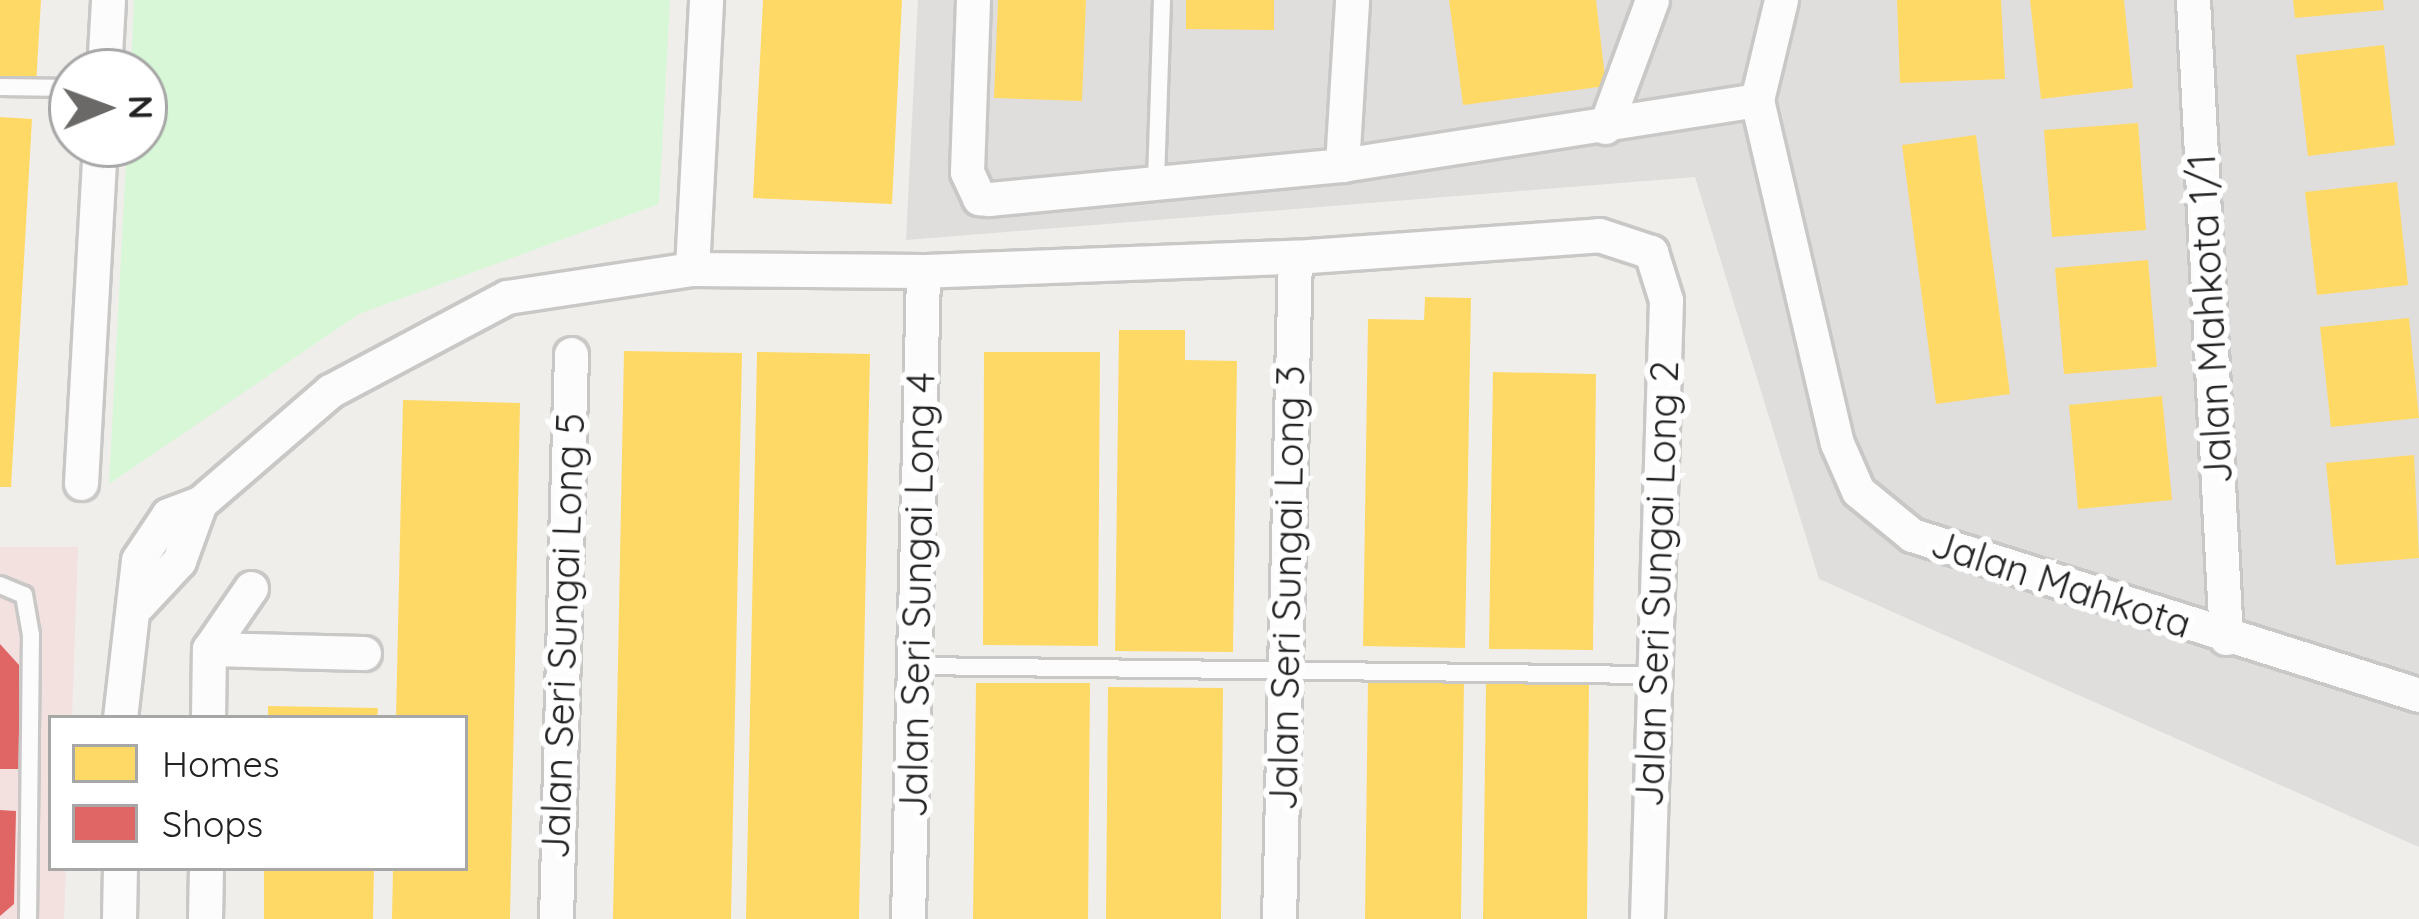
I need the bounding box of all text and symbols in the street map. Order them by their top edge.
north arrow [48,48,168,168]
text: N [121,95,162,120]
street label: Jalan Mahkota 1/1 [2178,153,2242,485]
street label: Jalan Seri Sungai Long 2 [1626,360,1688,808]
street label: Jalan Seri Sungai Long 3 [1260,365,1314,811]
street label: Jalan Seri Sungai Long 4 [890,372,944,818]
street label: Jalan Seri Sungai Long 5 [532,412,594,860]
street label: Jalan Mahkota [1925,520,2197,648]
legend [48,715,468,871]
text: Homes [162,741,280,786]
text: Shops [162,801,263,846]

